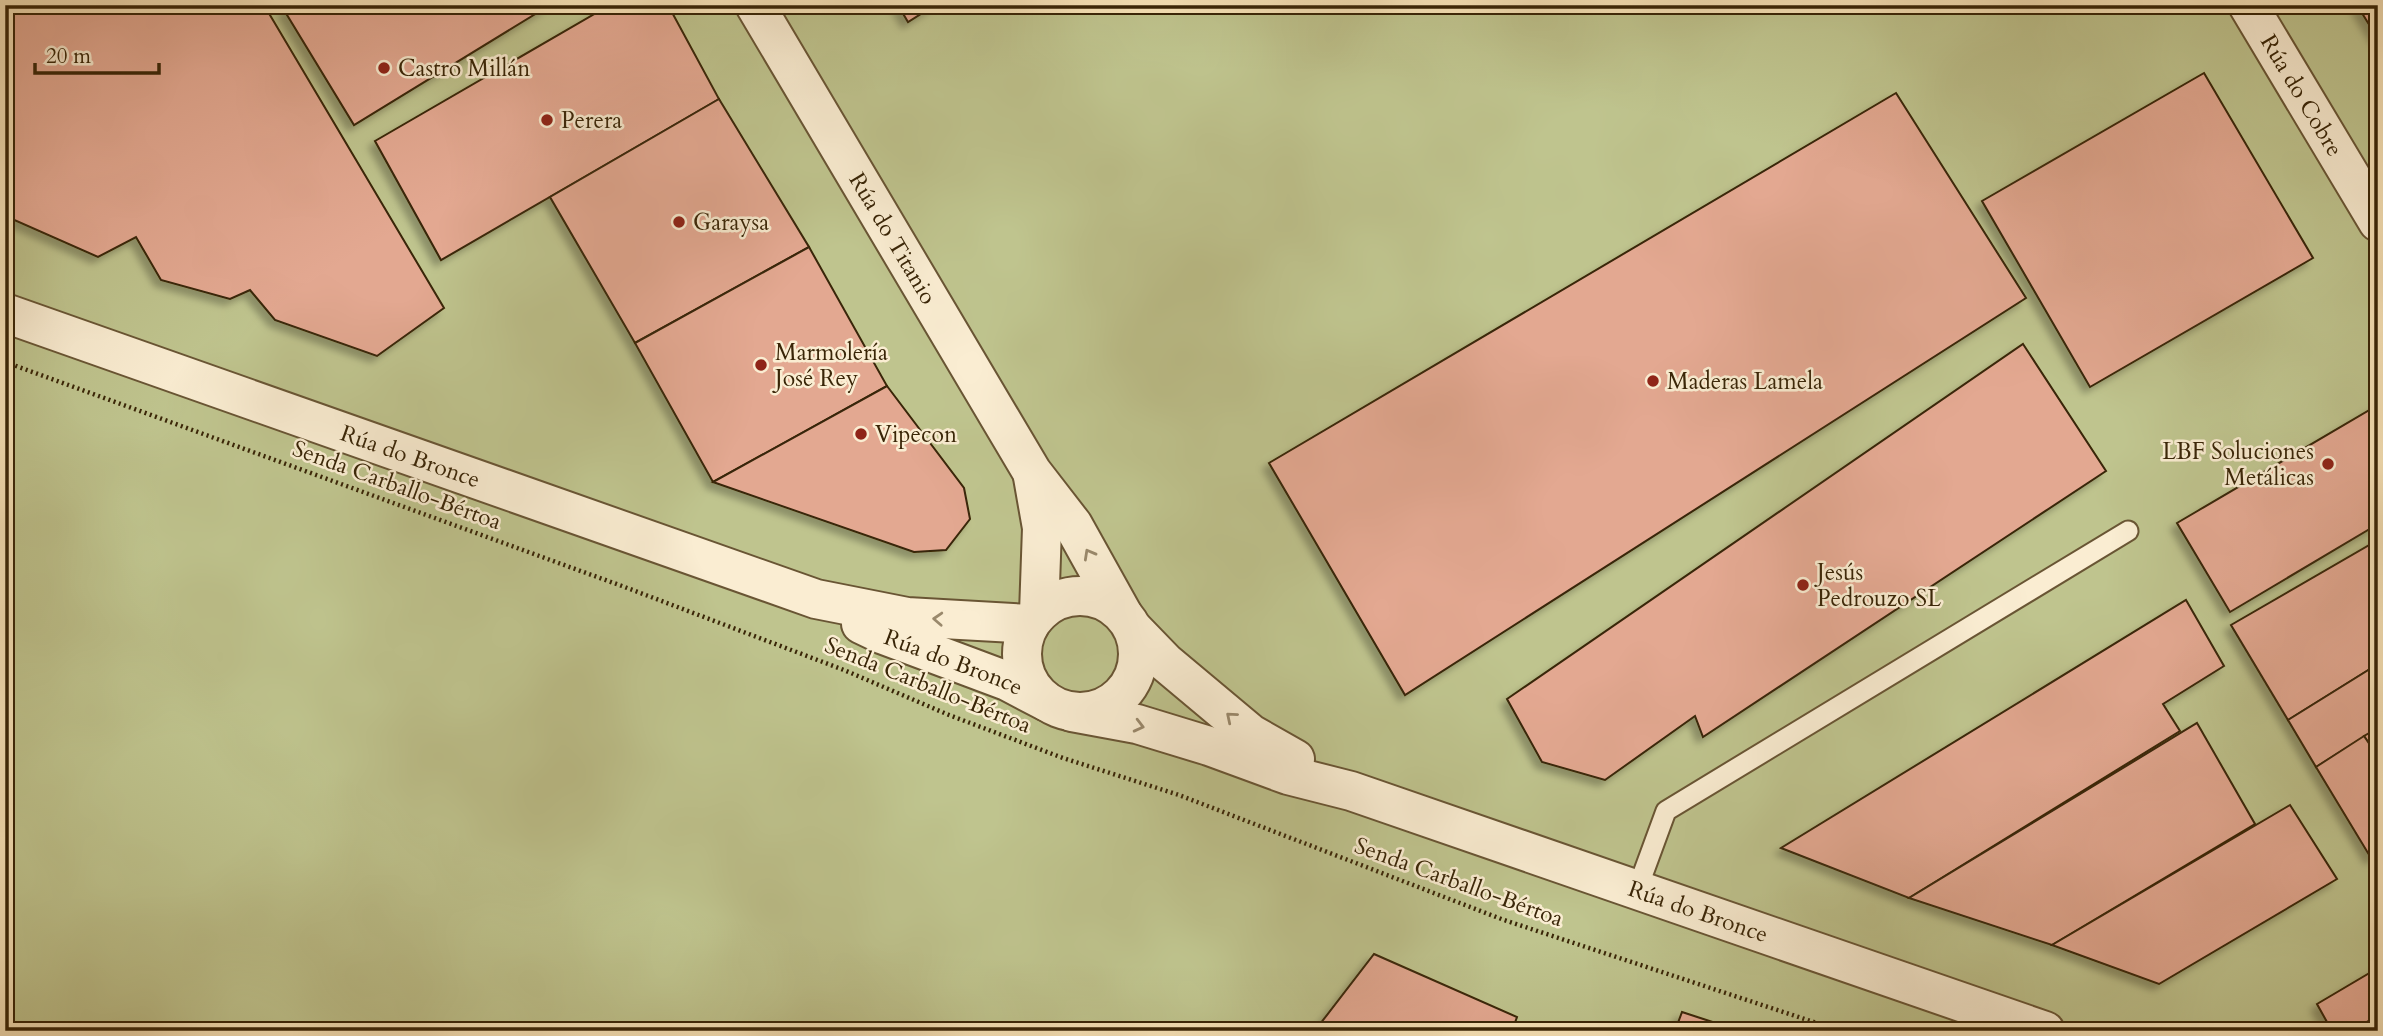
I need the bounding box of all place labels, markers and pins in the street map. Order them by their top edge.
place label: Castro Millán [398,53,530,84]
marker: Castro Millán [376,60,392,76]
place label: Perera [561,105,622,136]
marker: Perera [539,112,555,128]
place label: Garaysa [693,207,769,238]
marker: Garaysa [671,214,687,230]
place label: Marmolería José Rey [772,337,888,394]
marker: Marmolería José Rey [753,357,769,373]
place label: Maderas Lamela [1667,366,1823,397]
marker: Maderas Lamela [1645,373,1661,389]
place label: Vipecon [875,419,957,450]
marker: Vipecon [853,426,869,442]
place label: LBF Soluciones Metálicas [2162,436,2314,493]
marker: LBF Soluciones Metálicas [2320,456,2336,472]
place label: Jesús Pedrouzo SL [1814,557,1941,614]
marker: Jesús Pedrouzo SL [1795,577,1811,593]

